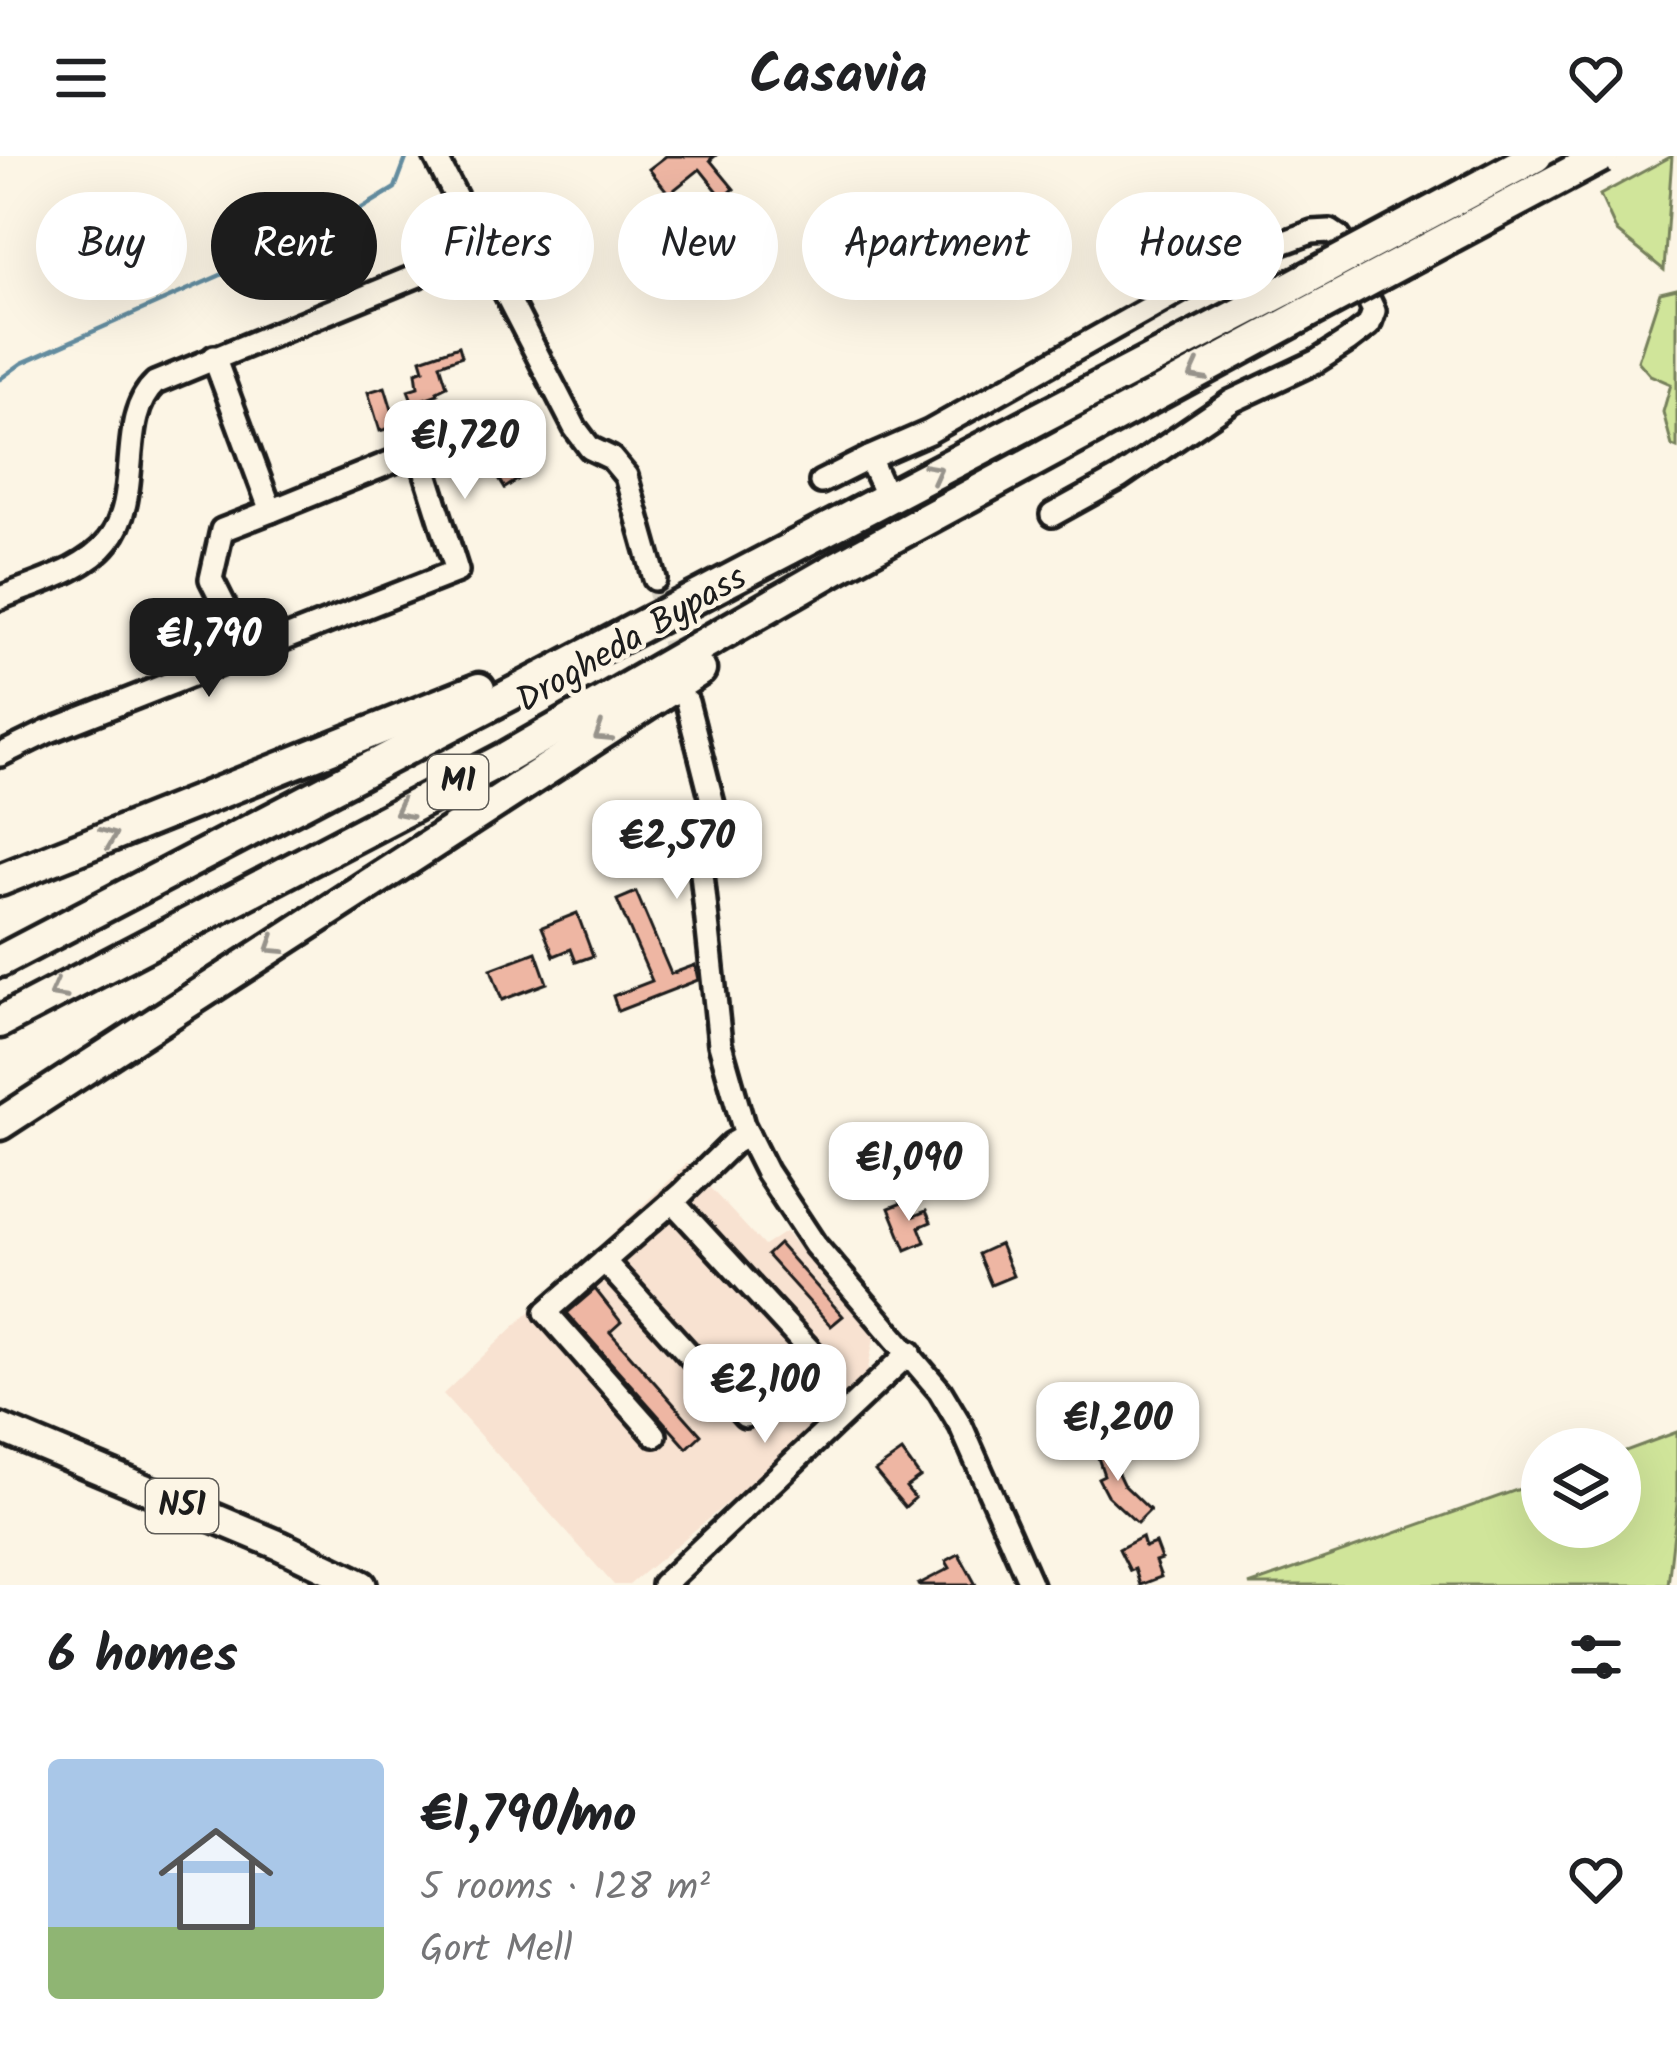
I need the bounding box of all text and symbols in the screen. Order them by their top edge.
text: Casavia [750,35,927,121]
icon: menu [48,45,114,111]
icon: heart [1563,45,1629,111]
chip: Buy [36,192,187,300]
chip: Rent [211,192,377,300]
chip: Filters [401,192,594,300]
chip: New [618,192,778,300]
chip: Apartment [802,192,1072,300]
chip: House [1096,192,1284,300]
one-way arrow [1188,359,1209,382]
pin: €1,720 [367,400,563,502]
text: €1,720 [411,408,519,470]
one-way arrow [922,464,944,487]
street label: Drogheda Bypass [506,551,758,729]
pin: €1,790 [111,598,307,700]
text: €1,790 [157,606,261,668]
one-way arrow [593,720,615,742]
road number: M1 [428,755,488,809]
one-way arrow [393,796,415,819]
pin: €2,570 [579,800,775,902]
text: €2,570 [619,808,735,870]
one-way arrow [97,827,118,851]
one-way arrow [266,932,288,954]
one-way arrow [48,977,70,1000]
pin: €1,090 [811,1122,1007,1224]
text: €1,090 [856,1130,962,1192]
pin: €2,100 [667,1344,863,1446]
text: €2,100 [710,1352,820,1414]
pin: €1,200 [1020,1382,1216,1484]
text: €1,200 [1063,1390,1173,1452]
map controls [1521,1428,1641,1548]
button: layers [1521,1428,1641,1548]
road number: N51 [146,1479,218,1533]
text: 6 homes [48,1617,238,1698]
icon: filters [1563,1624,1629,1690]
text: €1,790/mo [420,1777,637,1858]
icon: home [144,1807,288,1951]
icon: heart [1563,1846,1629,1912]
text: 5 rooms · 128 m² [420,1858,710,1920]
text: Gort Mell [420,1920,573,1982]

